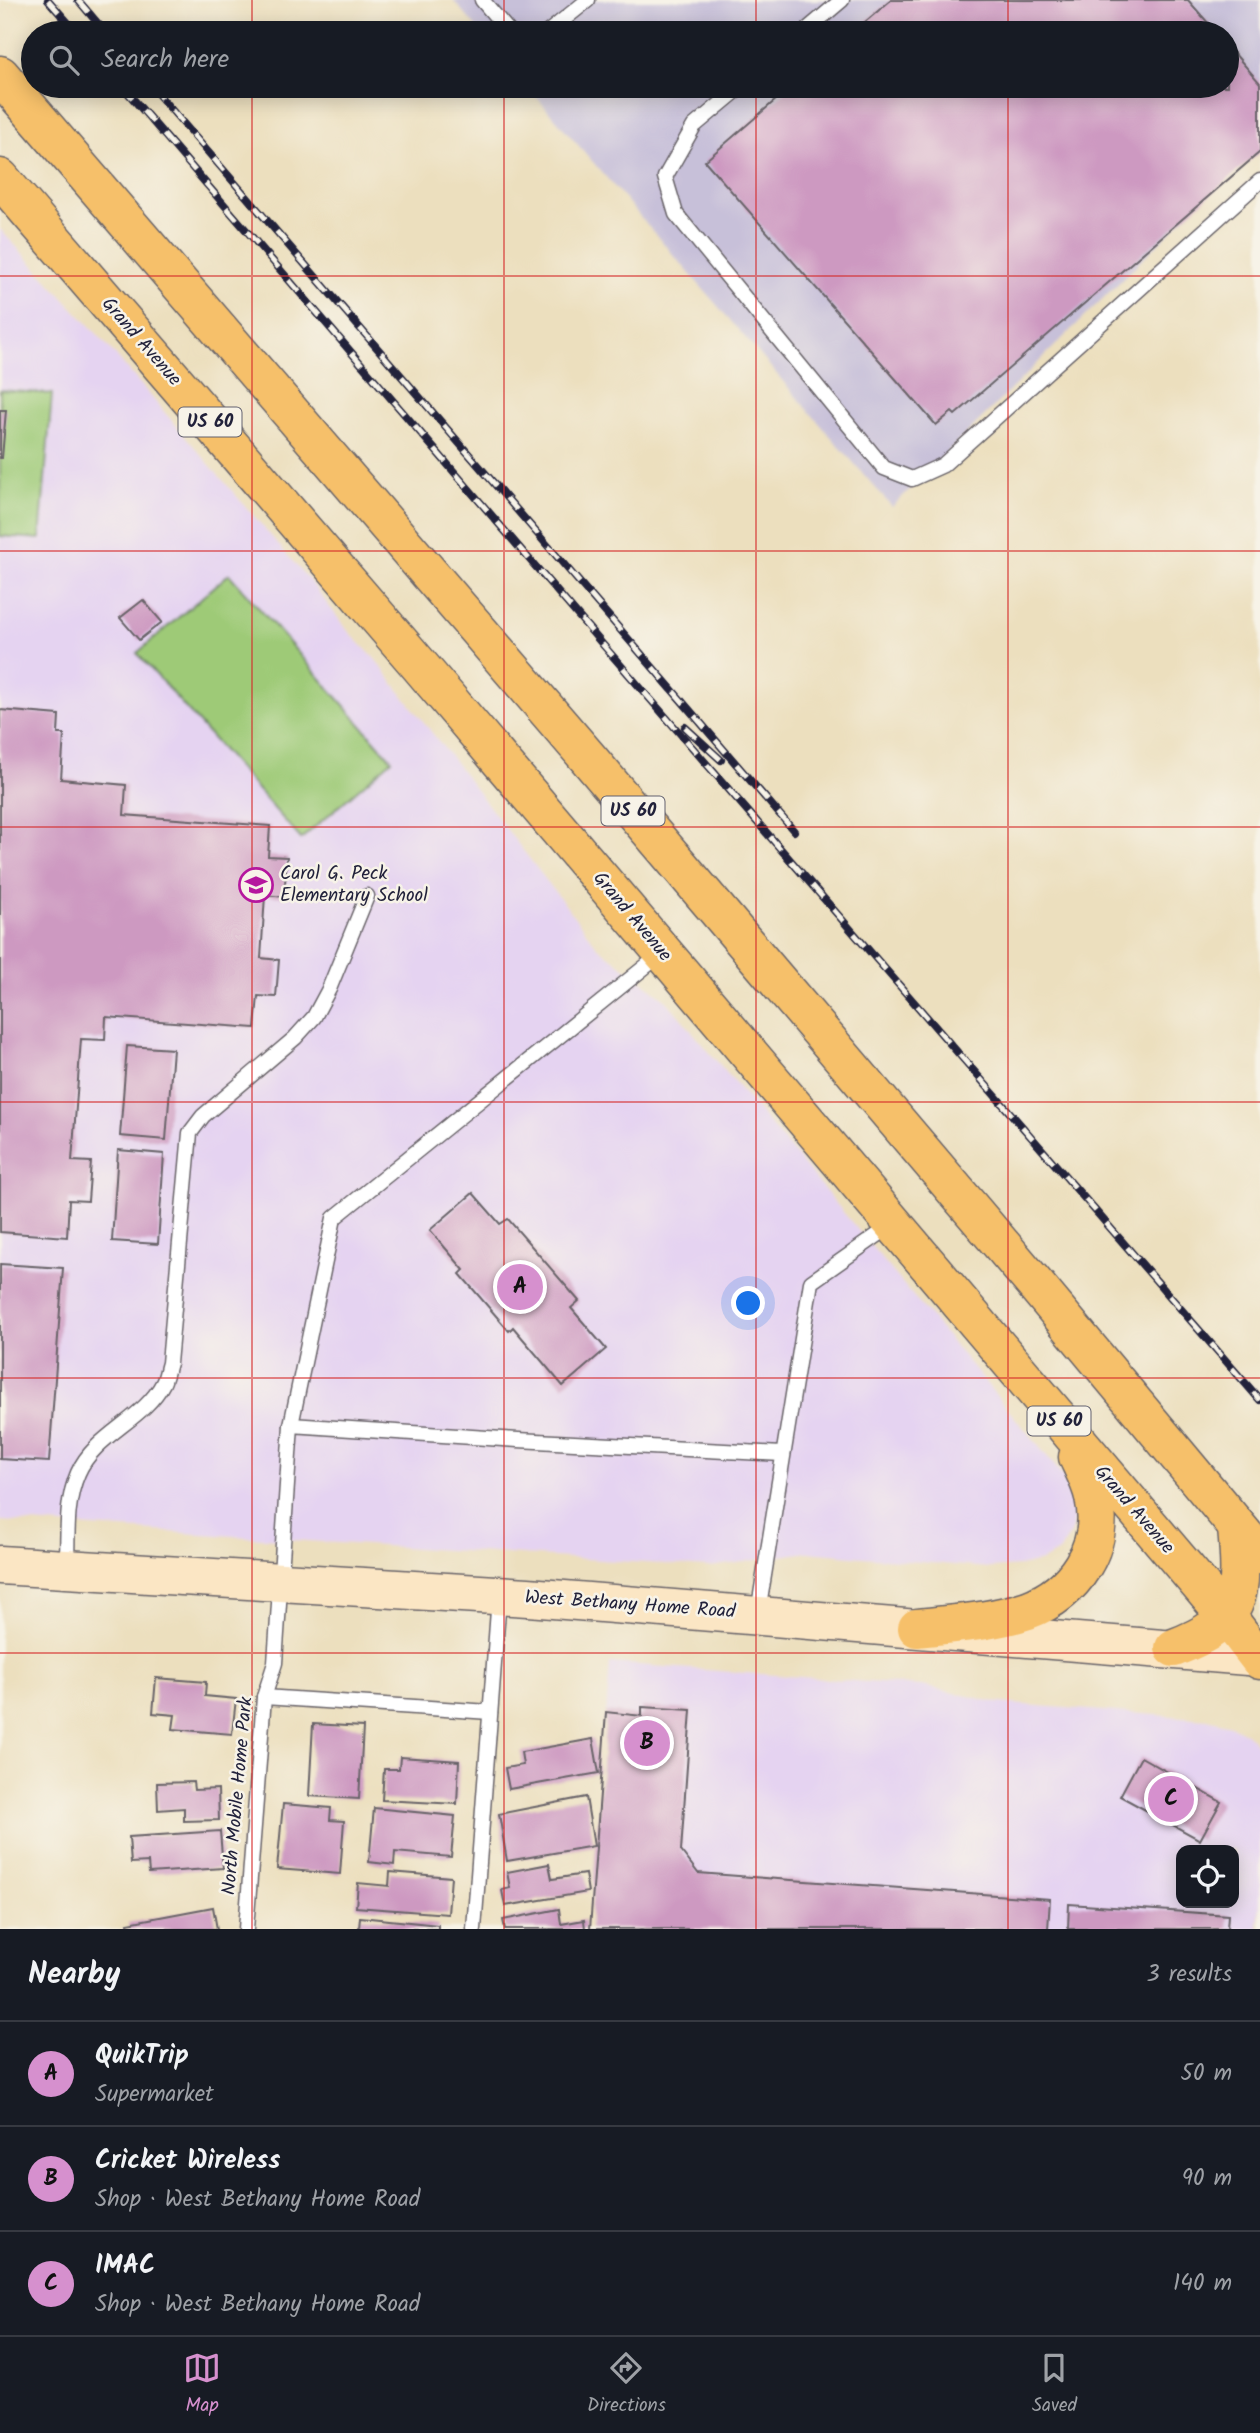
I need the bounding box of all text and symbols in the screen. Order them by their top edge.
search box [21,21,1239,98]
text: Search here [101,39,229,81]
icon: search [45,41,83,79]
street label: Grand Avenue [94,291,189,394]
road number: US 60 [178,408,242,436]
road number: US 60 [602,796,664,826]
place label: Carol G. Peck Elementary School [280,859,428,911]
street label: Grand Avenue [585,865,679,969]
school or university icon: Carol G. Peck Elementary School [237,866,275,904]
pin: A [497,1261,543,1313]
your location [731,1286,765,1320]
road number: US 60 [1028,1406,1090,1436]
street label: Grand Avenue [1087,1459,1182,1562]
street label: West Bethany Home Road [524,1583,737,1627]
street label: North Mobile Home Park [214,1696,262,1896]
pin: B [624,1717,670,1769]
pin: C [1148,1773,1194,1825]
map controls [1176,1845,1239,1908]
button: locate [1176,1845,1239,1908]
text: Nearby [28,1951,120,1999]
text: 3 results [1146,1957,1232,1993]
text: QuikTrip [95,2035,189,2077]
text: A [44,2056,58,2092]
text: 50 m [1181,2056,1232,2092]
text: Supermarket [95,2077,214,2113]
text: Cricket Wireless [95,2140,280,2182]
text: B [44,2161,58,2197]
text: 90 m [1182,2161,1232,2197]
text: Shop · West Bethany Home Road [95,2182,420,2218]
text: IMAC [95,2245,155,2287]
text: C [44,2266,58,2302]
text: 140 m [1173,2266,1232,2302]
text: Shop · West Bethany Home Road [95,2287,420,2323]
tab: Map [183,2349,221,2421]
tab: Directions [587,2349,666,2421]
tab: Saved [1032,2349,1077,2421]

